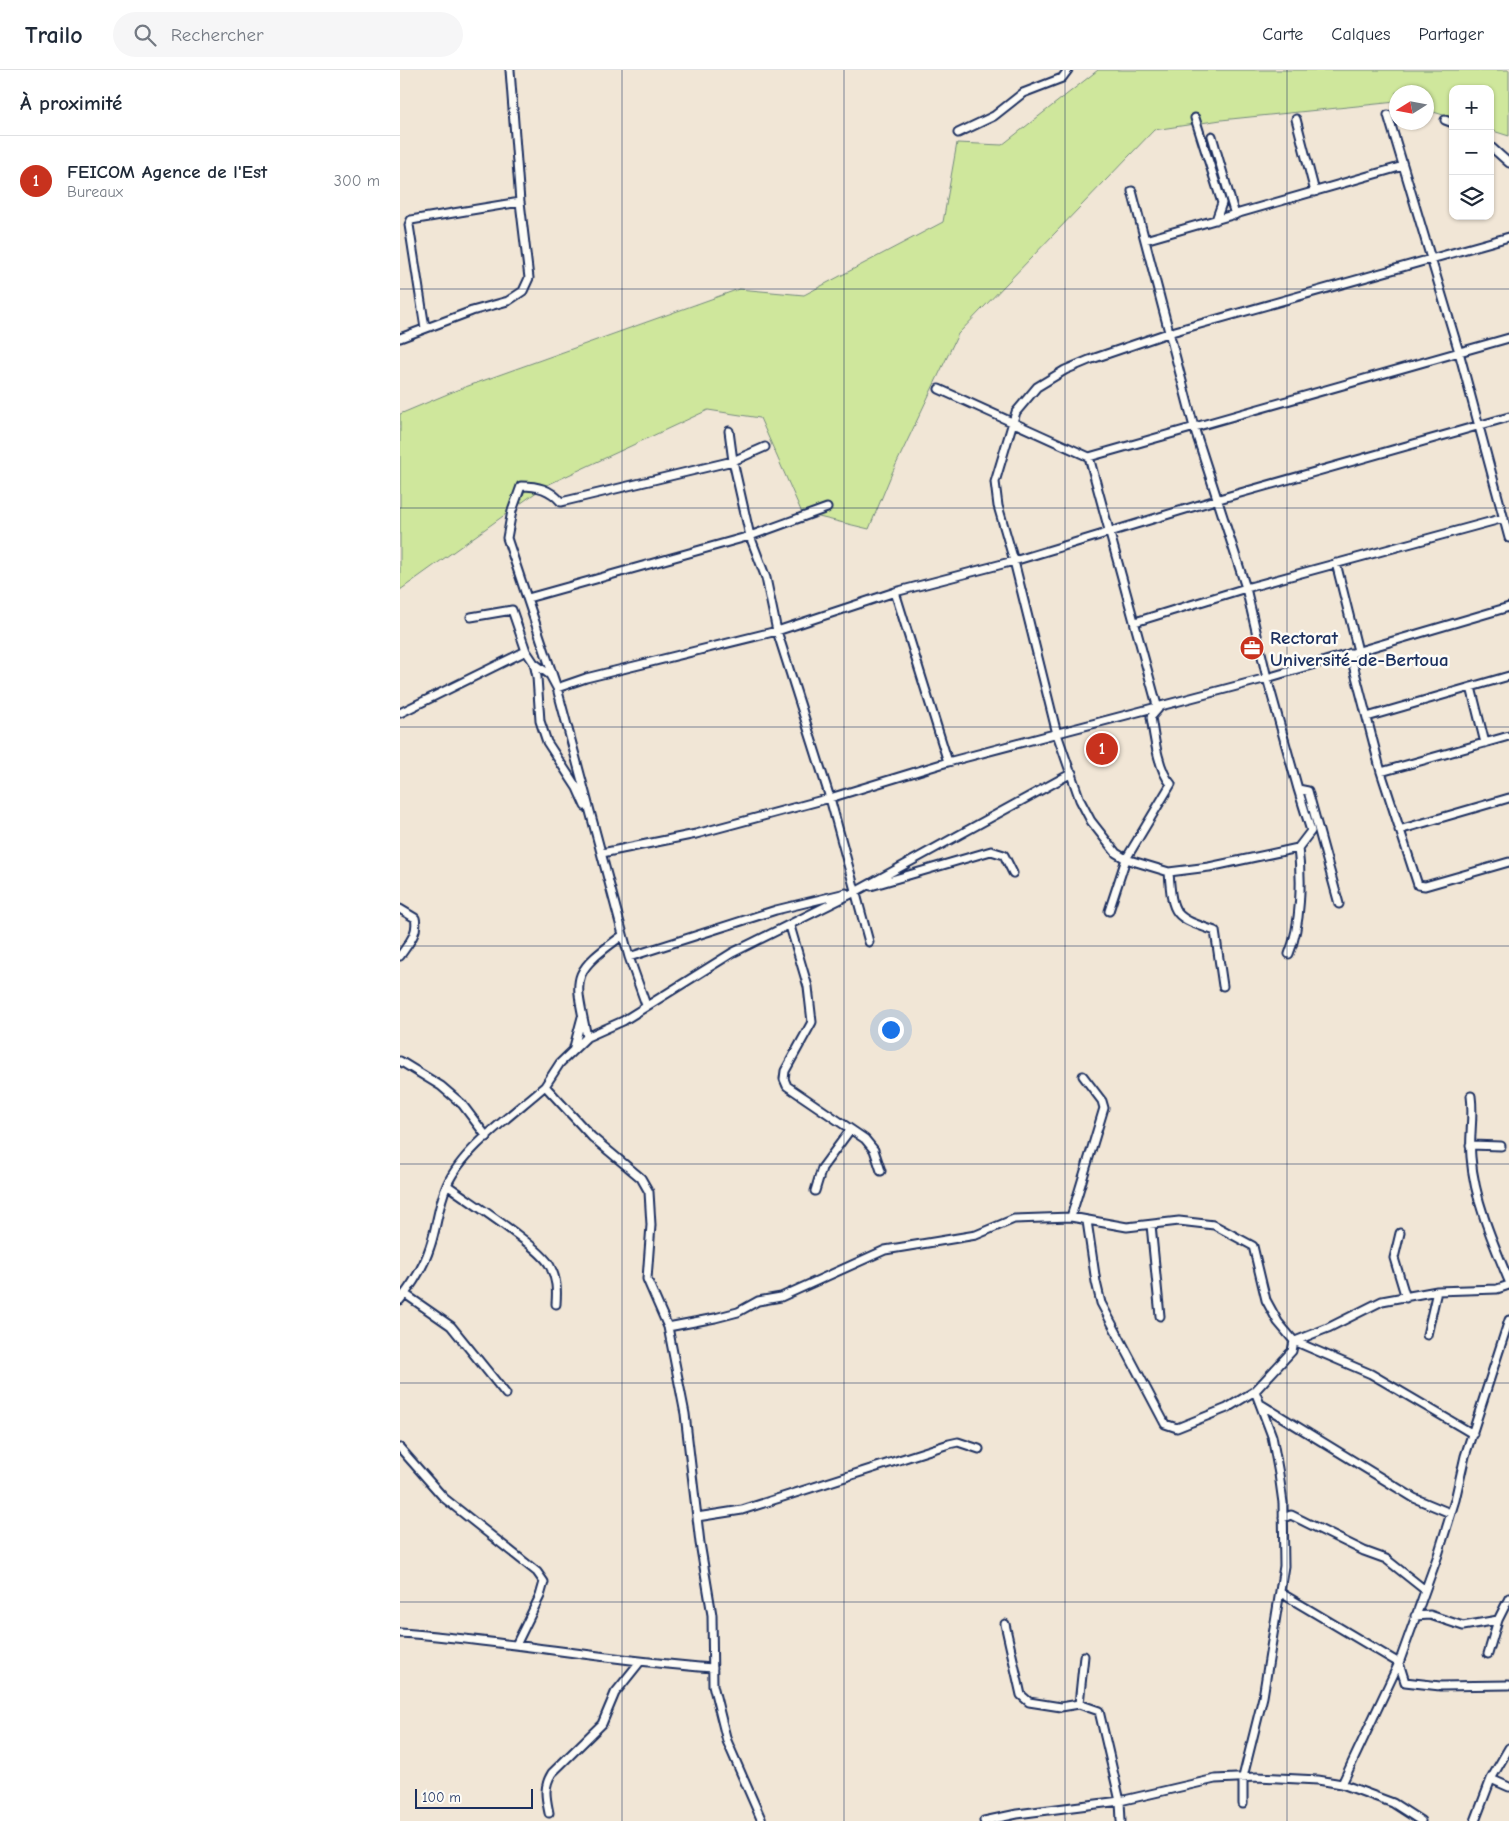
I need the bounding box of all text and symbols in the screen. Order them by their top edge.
search box [113,12,463,57]
text: Trailo [25,21,83,49]
icon: search [131,21,159,49]
text: Rechercher [171,24,263,46]
text: Carte [1262,24,1303,45]
text: Calques [1331,24,1391,45]
text: Partager [1419,24,1484,45]
north arrow [1389,85,1434,130]
map controls [1449,85,1494,220]
button: + [1449,85,1494,130]
text: À proximité [20,91,122,115]
button: − [1449,130,1494,175]
text: FEICOM Agence de l'Est [67,161,267,183]
text: 1 [33,172,39,190]
text: 300 m [334,172,380,190]
button: layers [1449,175,1494,220]
text: Bureaux [67,183,123,201]
place label: Rectorat Université-de-Bertoua [1270,627,1449,671]
office icon: Rectorat Université-de-Bertoua [1239,635,1265,661]
pin: 1 [1086,730,1118,768]
your location [878,1017,904,1043]
scale bar [415,1786,532,1809]
text: 100 m [422,1789,461,1806]

